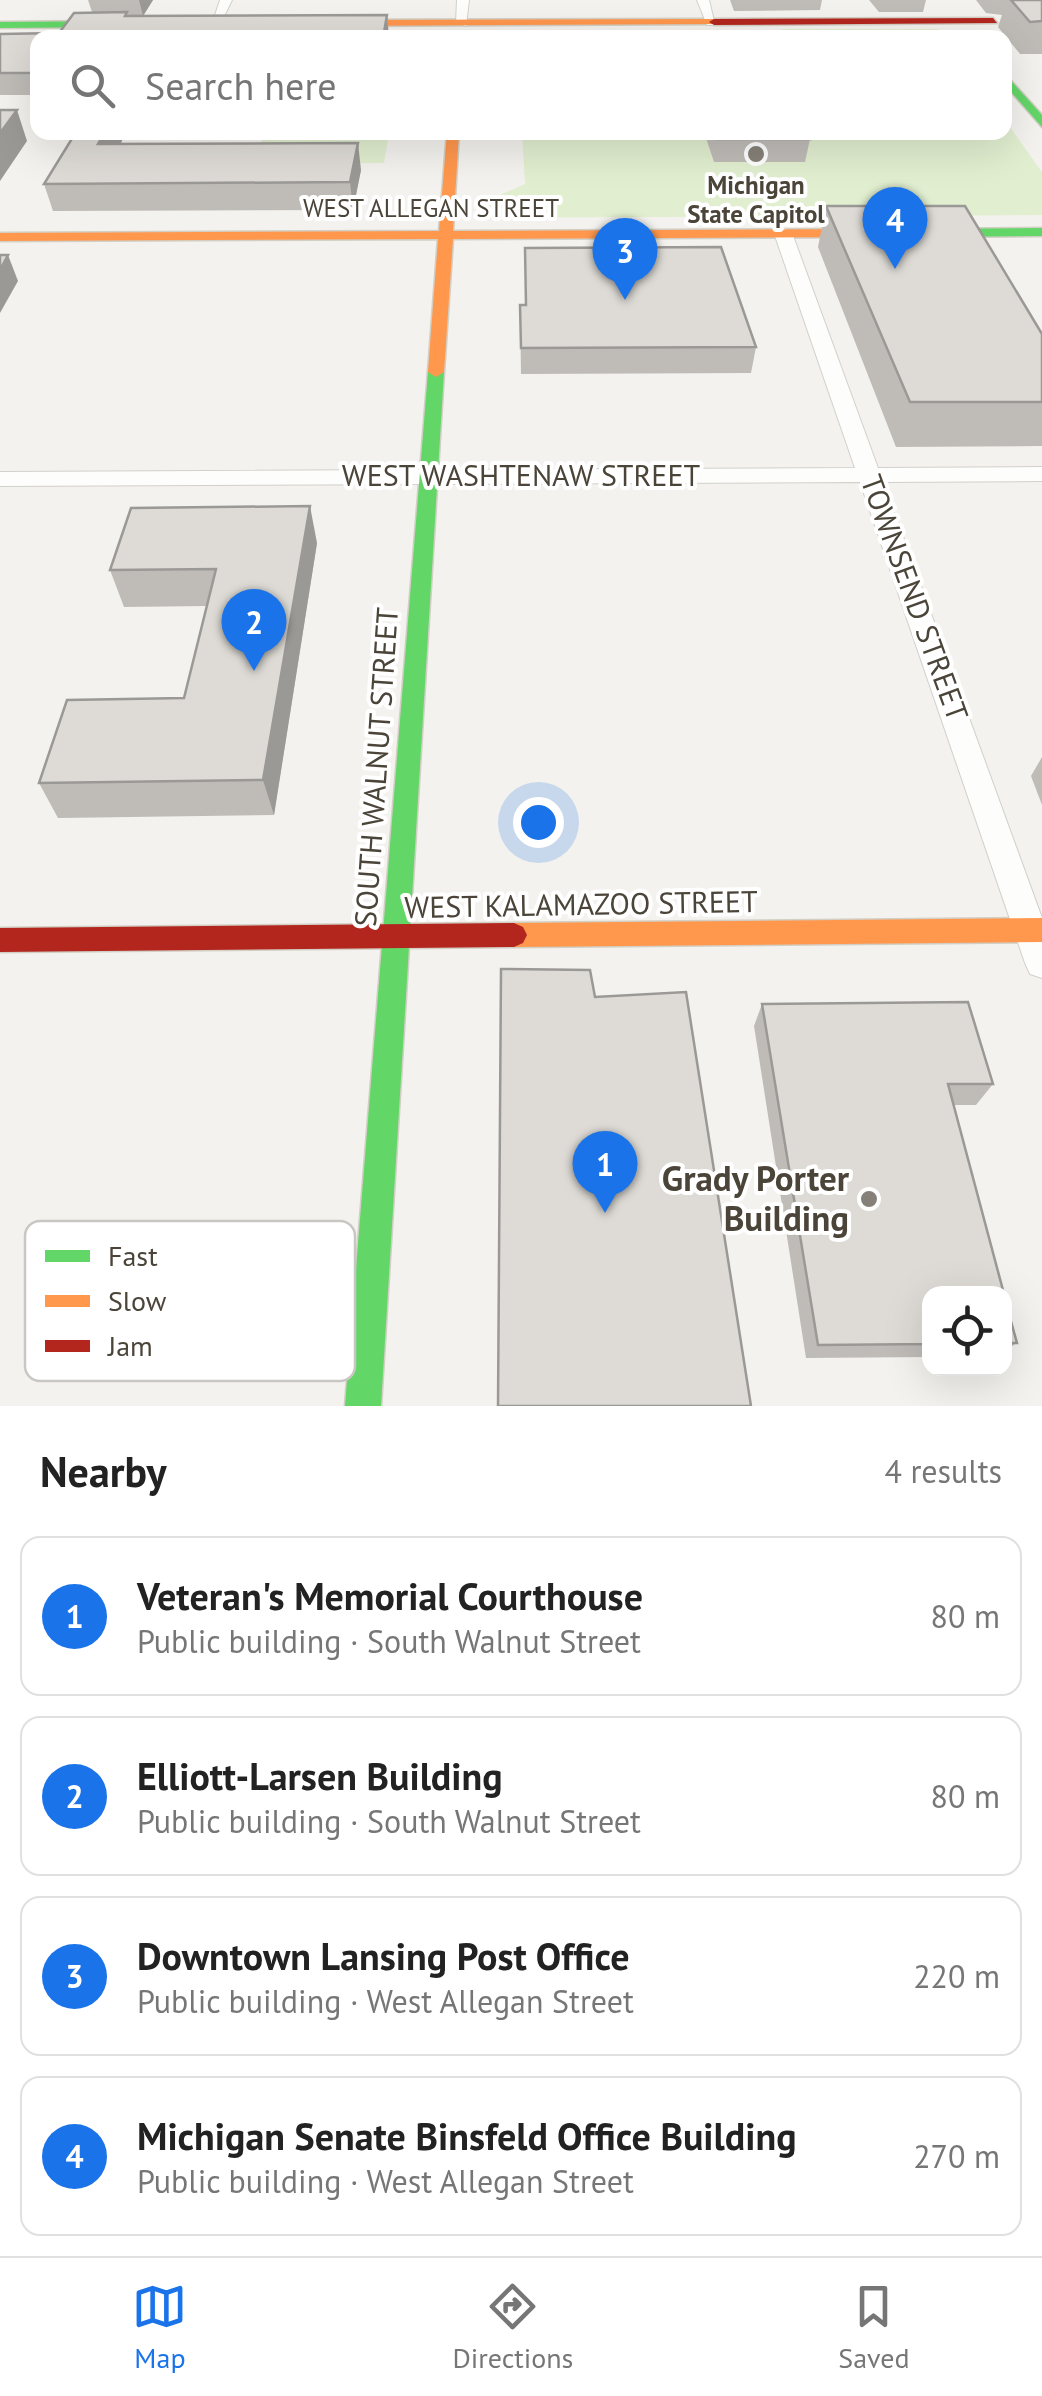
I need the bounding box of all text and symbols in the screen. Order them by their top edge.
search box [30,30,1012,140]
icon: search [65,58,120,113]
text: Search here [145,61,337,110]
marker: Michigan State Capitol [745,143,767,165]
place label: Michigan State Capitol [687,169,825,230]
pin: 4 [862,186,928,269]
street label: WEST ALLEGAN STREET [303,192,559,224]
pin: 3 [592,218,658,300]
street label: WEST WASHTENAW STREET [342,455,701,494]
street label: TOWNSEND STREET [853,469,978,726]
pin: 2 [222,588,286,671]
street label: SOUTH WALNUT STREET [345,606,406,928]
your location [513,797,564,848]
street label: WEST KALAMAZOO STREET [404,881,758,926]
pin: 1 [572,1130,638,1213]
place label: Grady Porter Building [662,1155,850,1241]
marker: Grady Porter Building [858,1188,880,1210]
legend [25,1221,355,1381]
text: Fast [108,1237,158,1274]
text: Slow [108,1282,167,1319]
map controls [922,1286,1012,1376]
button: locate [922,1286,1012,1376]
text: Jam [107,1327,153,1364]
text: Nearby [40,1444,167,1499]
text: 4 results [884,1450,1002,1492]
text: Veteran's Memorial Courthouse [137,1571,643,1620]
text: 1 [65,1595,84,1637]
text: 80 m [931,1595,1000,1637]
text: Public building · South Walnut Street [137,1620,641,1662]
text: Elliott-Larsen Building [137,1751,503,1800]
text: 2 [65,1775,84,1817]
text: 80 m [931,1775,1000,1817]
text: Public building · South Walnut Street [137,1800,641,1842]
text: Downtown Lansing Post Office [137,1931,630,1980]
text: 3 [65,1955,84,1997]
text: 220 m [913,1955,1000,1997]
text: Public building · West Allegan Street [137,1980,634,2022]
text: Michigan Senate Binsfeld Office Building [137,2111,797,2160]
text: 4 [65,2135,84,2177]
text: 270 m [913,2135,1000,2177]
text: Public building · West Allegan Street [137,2160,634,2202]
tab: Map [132,2279,187,2376]
tab: Directions [452,2279,573,2376]
tab: Saved [838,2279,910,2376]

